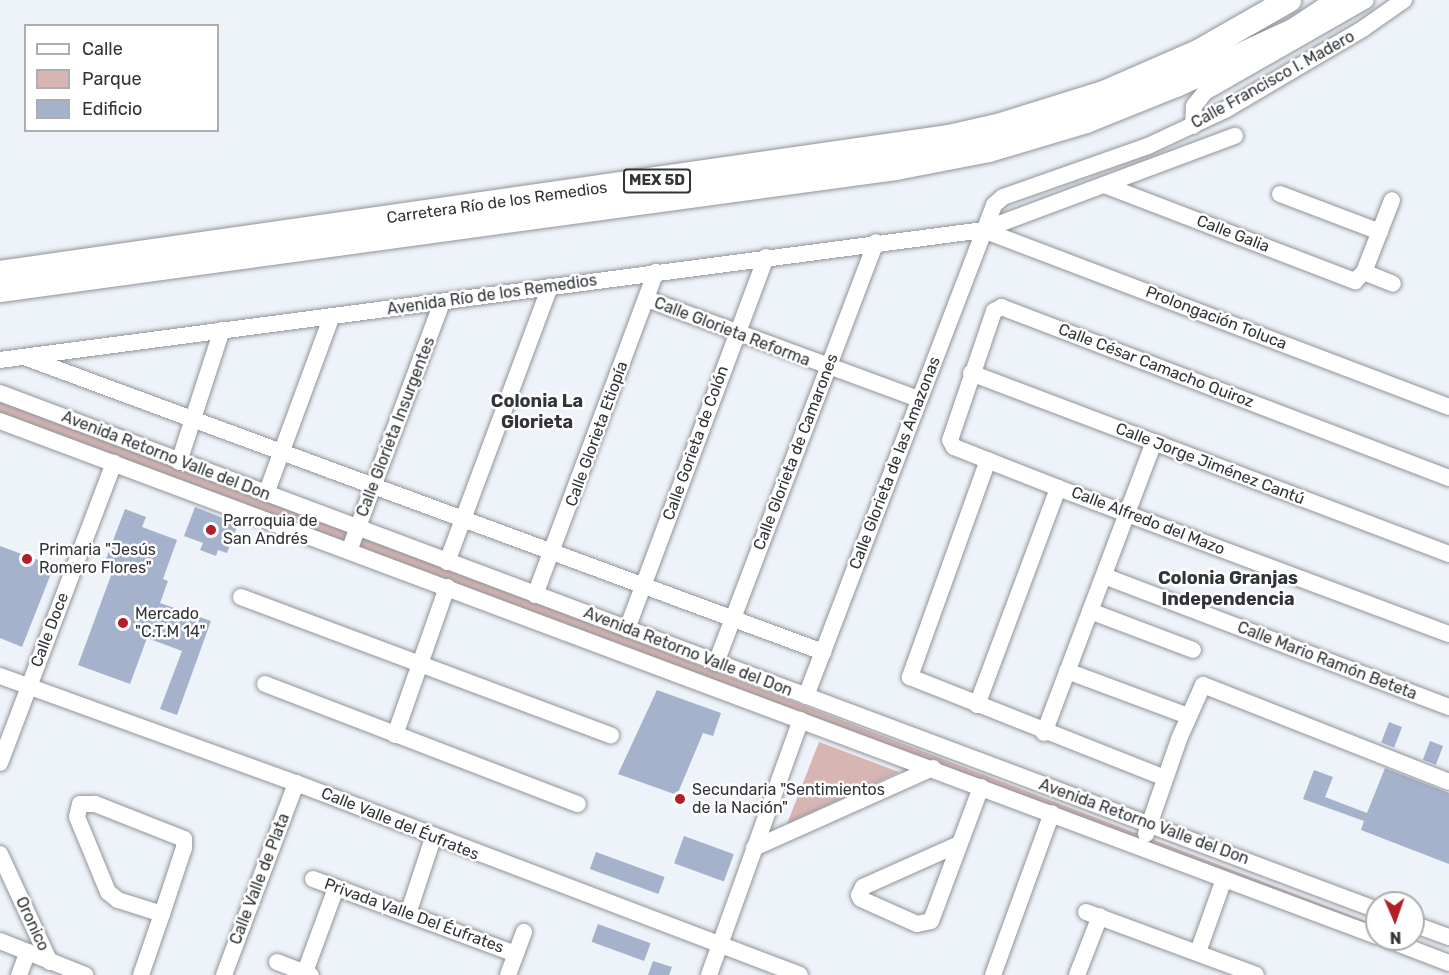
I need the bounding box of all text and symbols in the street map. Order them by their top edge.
legend [24,24,219,132]
street label: Calle Francisco I. Madero [1188,27,1358,133]
text: Calle [82,38,123,60]
text: Parque [82,68,142,90]
text: Edificio [82,98,142,120]
road number: MEX 5D [622,169,692,193]
street label: Carretera Río de los Remedios [385,178,609,228]
street label: Calle Galia [1194,211,1272,257]
street label: Avenida Río de los Remedios [386,271,598,319]
street label: Prolongación Toluca [1142,282,1290,354]
street label: Calle Glorieta Reforma [651,293,813,371]
street label: Calle César Camacho Quiroz [1055,320,1257,412]
street label: Calle Glorieta Insurgentes [353,334,439,520]
street label: Calle Glorieta de Camarones [750,351,842,553]
street label: Calle Glorieta de las Amazonas [845,354,945,572]
street label: Calle Glorieta Etiopía [562,359,632,509]
street label: Calle Gorieta de Colón [659,363,733,523]
district label: Colonia La Glorieta [491,391,583,434]
street label: Avenida Retorno Valle del Don [59,407,273,505]
street label: Calle Jorge Jiménez Cantú [1113,419,1307,509]
street label: Calle Alfredo del Mazo [1068,483,1228,559]
place label: Parroquia de San Andrés [223,511,317,549]
marker: Parroquia de San Andrés [204,523,218,537]
place label: Primaria "Jesús Romero Flores" [39,540,156,578]
marker: Primaria "Jesús Romero Flores" [20,552,34,566]
district label: Colonia Granjas Independencia [1158,568,1298,610]
street label: Calle Doce [27,590,73,670]
street label: Avenida Retorno Valle del Don [581,603,795,701]
place label: Mercado "C.T.M 14" [135,604,206,642]
marker: Mercado "C.T.M 14" [116,616,130,630]
street label: Calle Mario Ramón Beteta [1234,618,1420,704]
street label: Avenida Retorno Valle del Don [1036,775,1252,869]
place label: Secundaria "Sentimientos de la Nación" [692,780,885,818]
street label: Calle Valle del Éufrates [318,783,482,865]
marker: Secundaria "Sentimientos de la Nación" [673,792,687,806]
street label: Calle Valle de Plata [226,810,294,948]
street label: Privada Valle Del Éufrates [321,874,507,958]
north arrow [1365,891,1425,951]
street label: Oronico [11,894,53,954]
text: N [1389,928,1402,947]

